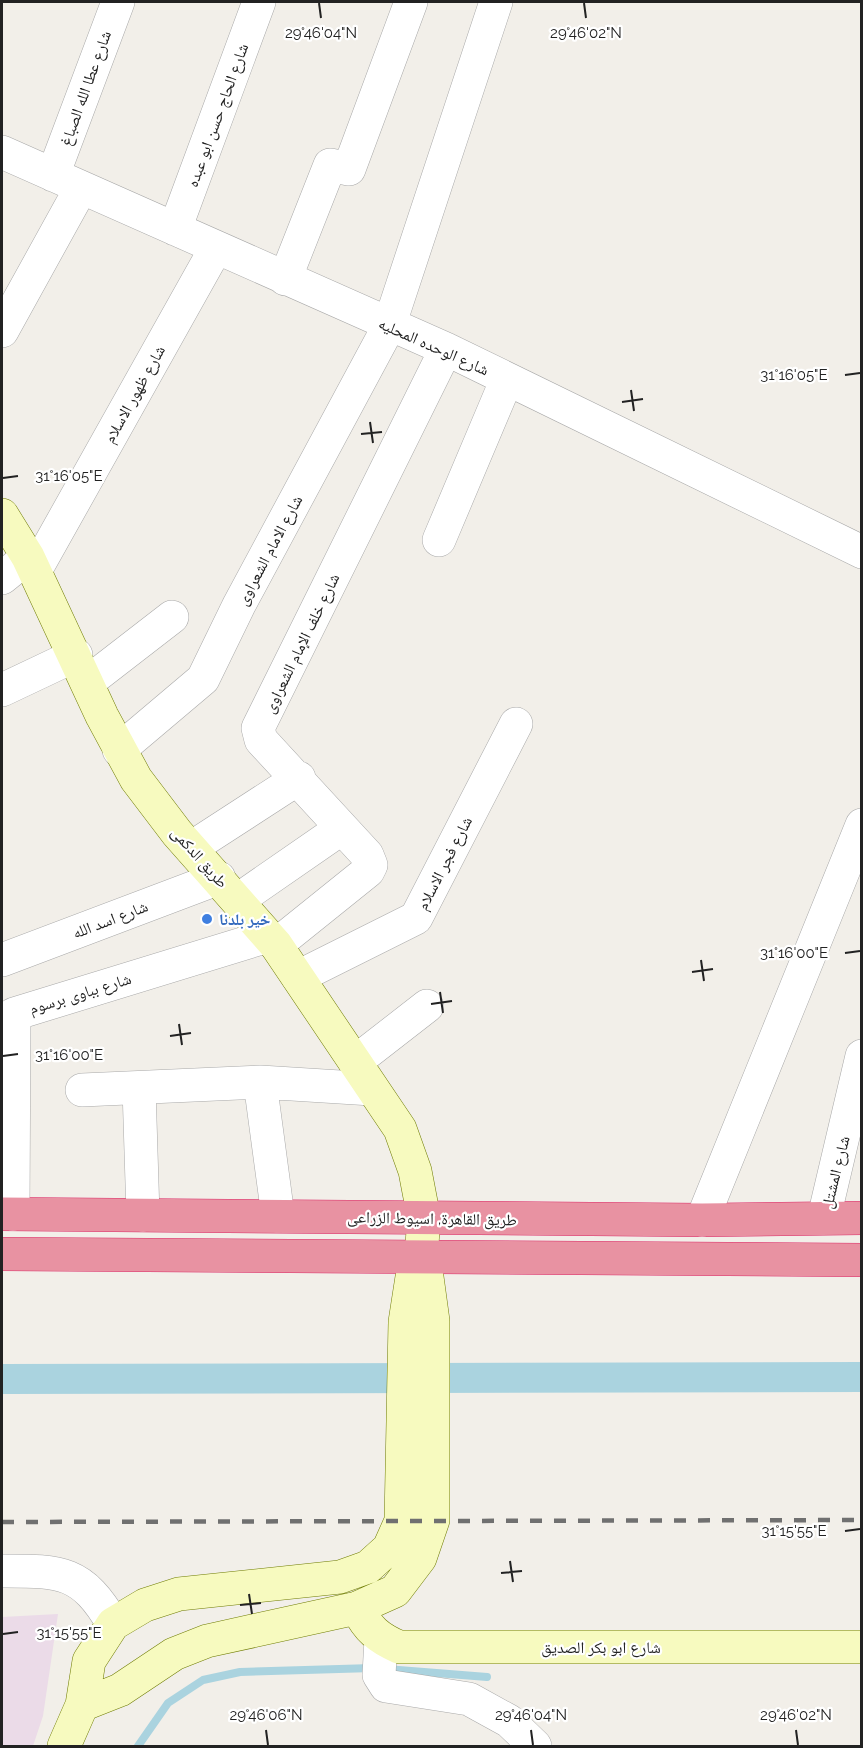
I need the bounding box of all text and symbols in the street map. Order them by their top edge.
text: 29°46'04"N [285,24,357,42]
text: 29°46'02"N [550,24,622,42]
street label: شارع عطا الله الصباغ [56,28,116,149]
street label: شارع الحاج حسن ابو عبده [183,41,253,190]
street label: شارع الوحده المحليه [375,314,492,380]
street label: شارع ظهور الاسلام [100,342,170,447]
text: 31°16'05"E [760,366,828,384]
text: 31°16'05"E [35,467,103,485]
street label: شارع الامام الشعراوى [232,492,307,609]
street label: شارع خلف الإمام الشعراوى [259,570,344,717]
street label: شارع فجر الاسلام [413,813,477,914]
street label: طريق الدكمى [166,823,232,893]
street label: شارع اسد الله [70,896,151,943]
place label: خير بلدنا [219,910,270,929]
marker: خير بلدنا [200,912,214,926]
text: 31°16'00"E [760,944,828,962]
street label: شارع بباوى برسوم [27,969,134,1019]
text: 31°16'00"E [35,1046,103,1064]
street label: شارع المشتل [817,1134,855,1211]
street label: طريق القاهرة, اسيوط الزراعى [347,1208,517,1230]
text: 31°15'55"E [761,1522,827,1540]
text: 31°15'55"E [36,1624,102,1642]
street label: شارع ابو بكر الصديق [541,1638,661,1658]
text: 29°46'06"N [229,1706,303,1724]
text: 29°46'04"N [495,1706,567,1724]
text: 29°46'02"N [760,1706,832,1724]

